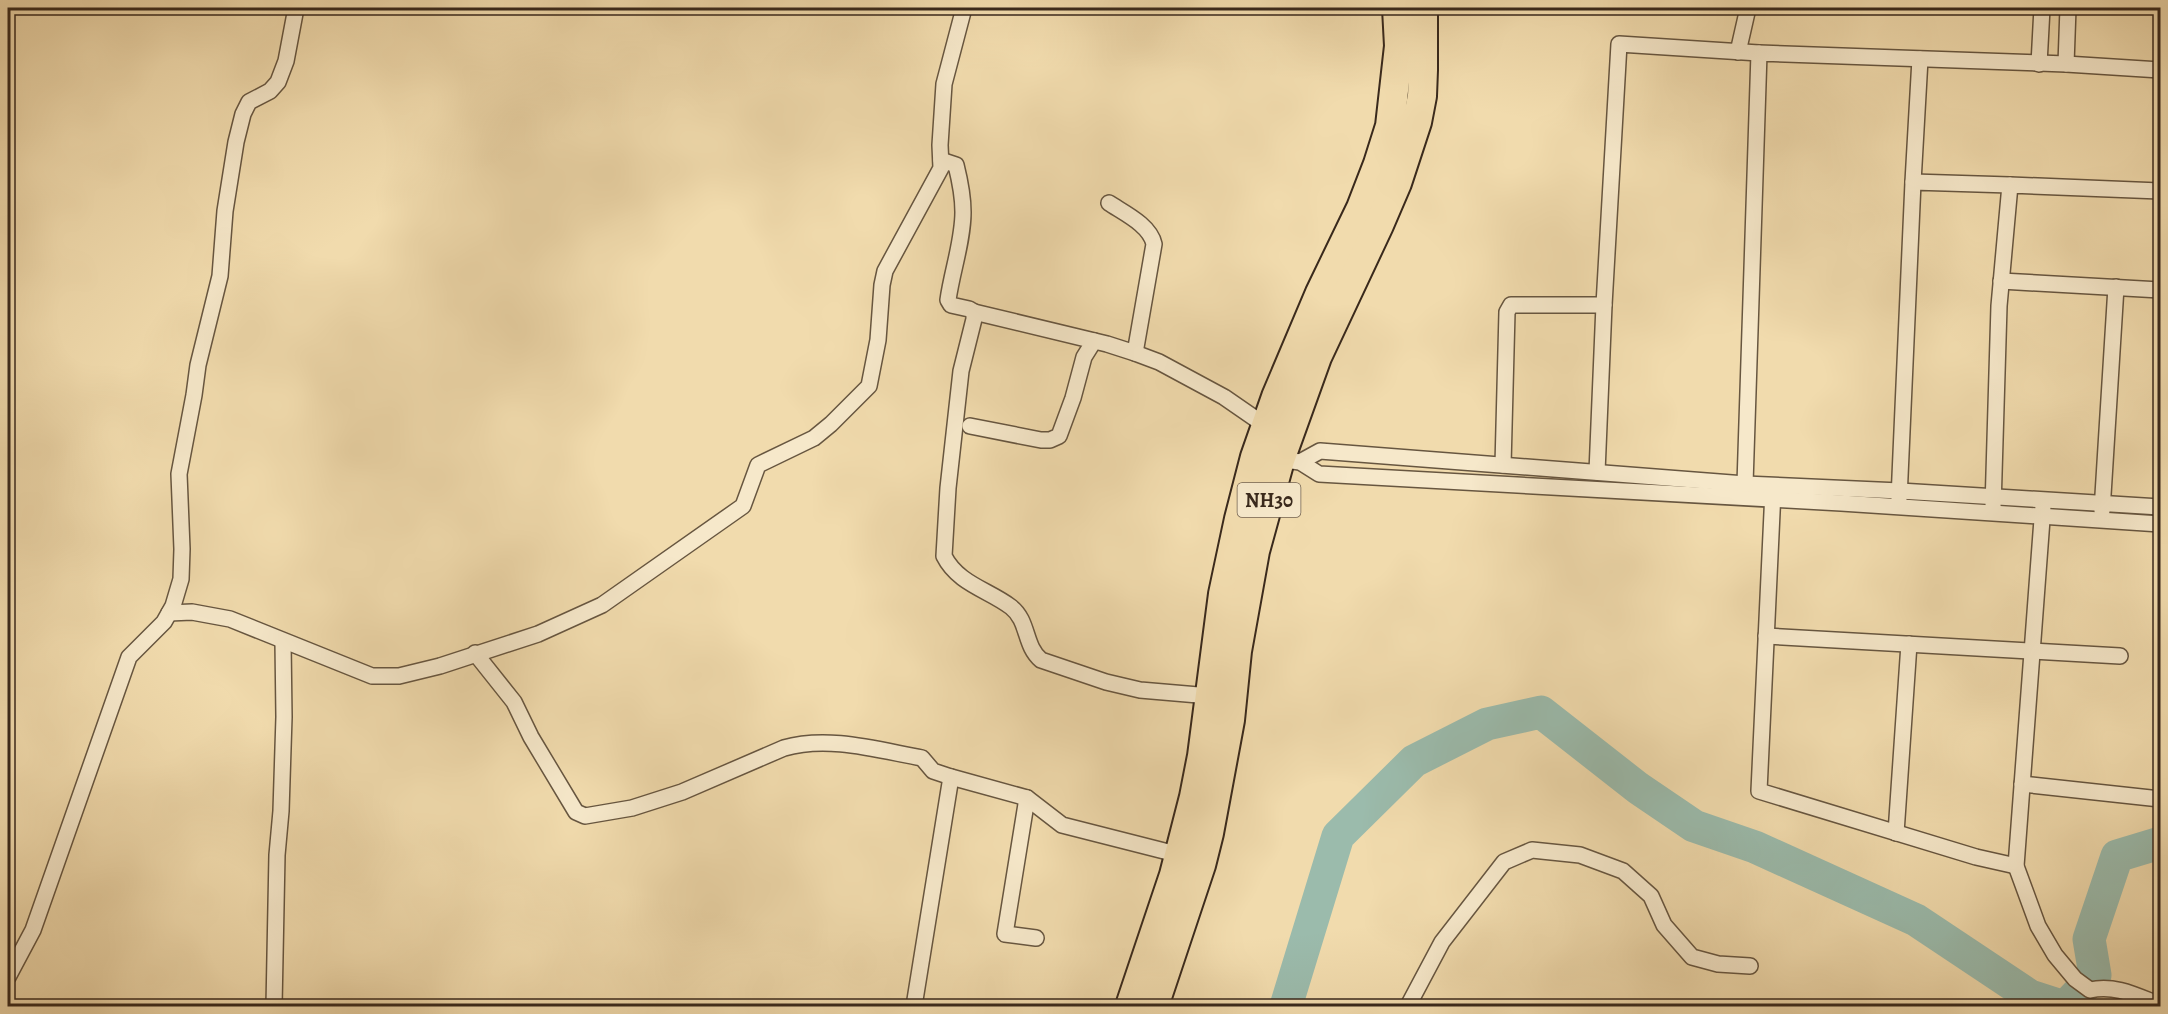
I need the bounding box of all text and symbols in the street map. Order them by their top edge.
road number: NH30 [1238,483,1300,517]

